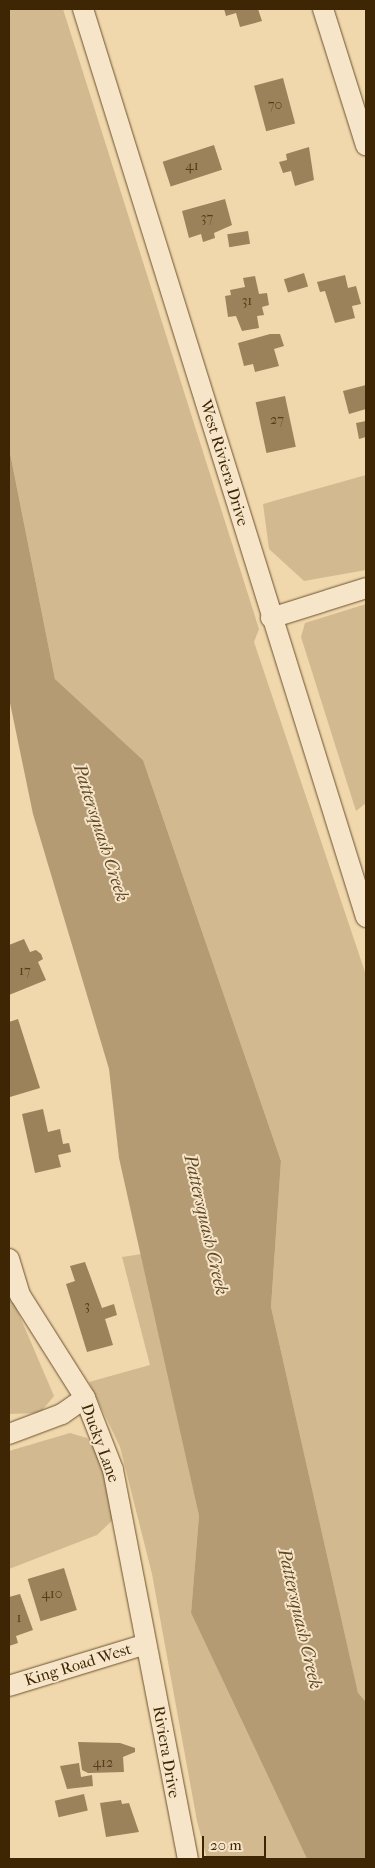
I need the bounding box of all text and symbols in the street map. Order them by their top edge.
house number: 70 [268,97,282,113]
house number: 41 [185,158,199,174]
house number: 37 [201,210,213,226]
house number: 31 [242,293,252,309]
street label: West Riviera Drive [196,398,252,528]
house number: 27 [270,412,284,428]
water label: Pattersquash Creek [68,761,132,905]
house number: 17 [19,963,31,979]
water label: Pattersquash Creek [178,1153,232,1297]
house number: 3 [84,1298,90,1314]
street label: Ducky Lane [77,1401,123,1485]
water label: Pattersquash Creek [272,1547,326,1691]
house number: 410 [42,1586,62,1602]
house number: 1 [17,1610,21,1626]
street label: King Road West [22,1640,134,1690]
street label: Riviera Drive [148,1704,184,1800]
house number: 412 [93,1755,113,1771]
scale bar [205,1826,269,1858]
text: 20 m [210,1836,242,1854]

